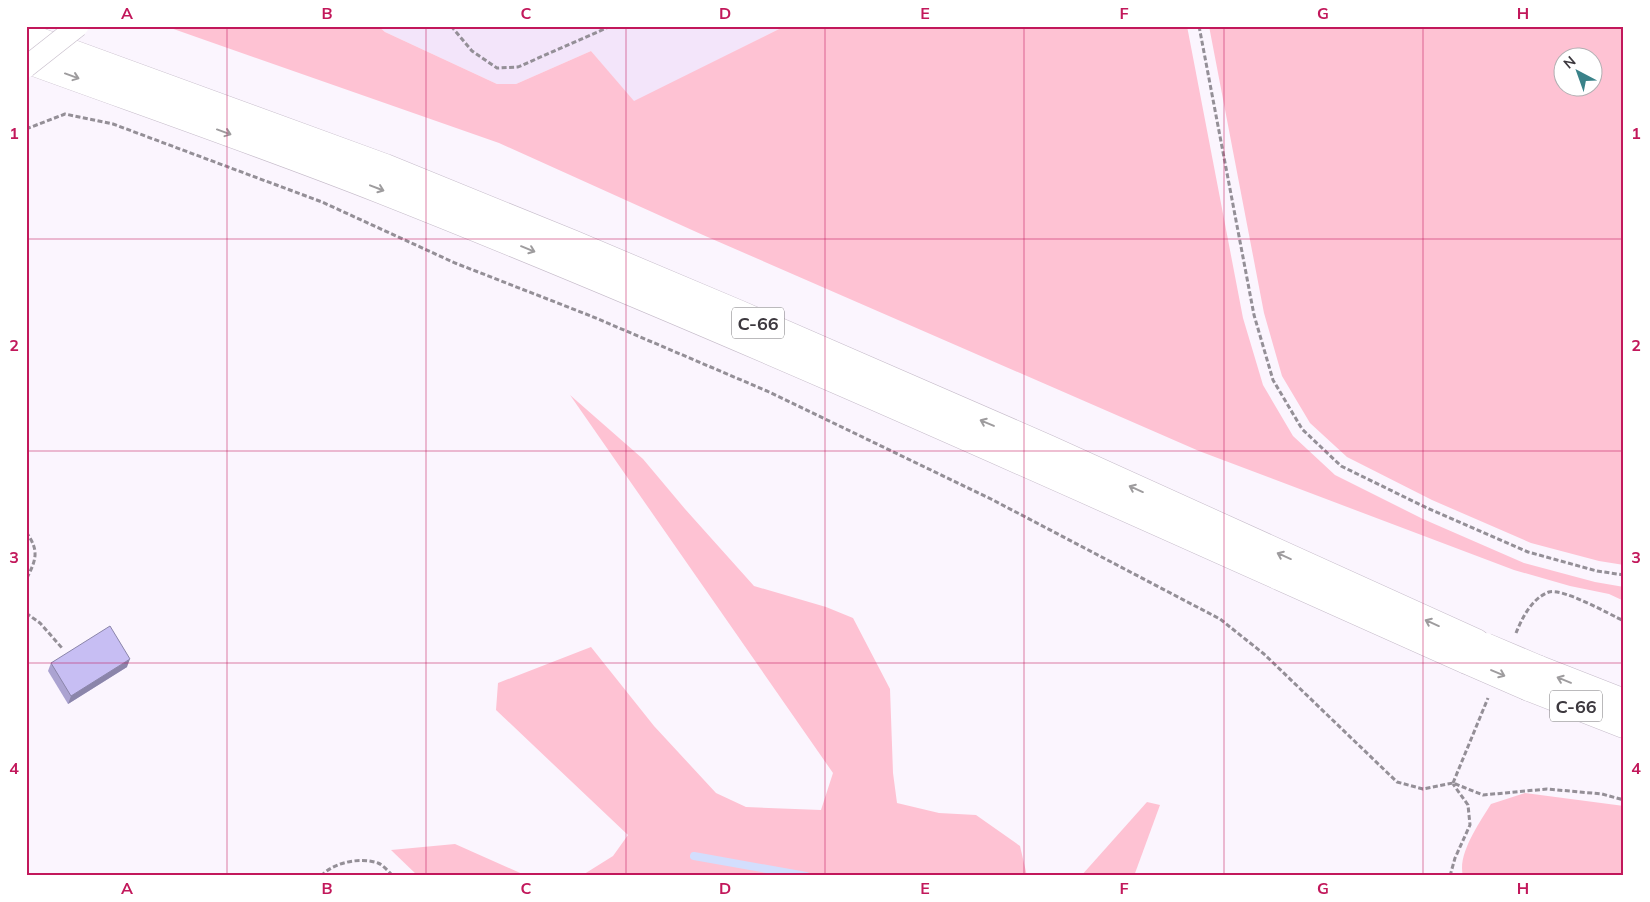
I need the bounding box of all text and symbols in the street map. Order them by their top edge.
text: A [121,3,133,23]
text: B [321,3,333,23]
text: C [521,3,532,23]
text: D [719,3,731,23]
text: E [920,3,930,23]
text: F [1119,3,1129,23]
text: G [1317,3,1329,23]
text: H [1517,3,1529,23]
north arrow [1552,48,1602,98]
text: N [1560,52,1579,72]
one-way arrow [64,72,79,81]
text: 1 [9,123,19,143]
text: 1 [1631,123,1641,143]
one-way arrow [216,128,232,137]
one-way arrow [369,184,384,193]
one-way arrow [519,245,535,254]
road number: C-66 [732,307,784,338]
text: 2 [9,335,19,355]
text: 2 [1631,335,1641,355]
one-way arrow [980,417,995,427]
one-way arrow [1129,484,1144,493]
text: 3 [9,547,19,567]
text: 3 [1631,547,1641,567]
one-way arrow [1277,551,1292,560]
one-way arrow [1425,618,1440,628]
one-way arrow [1490,669,1505,679]
one-way arrow [1557,674,1572,684]
road number: C-66 [1550,690,1602,721]
text: 4 [9,758,19,778]
text: 4 [1631,758,1641,778]
text: A [121,878,133,898]
text: B [321,878,333,898]
text: C [521,878,532,898]
text: D [719,878,731,898]
text: E [920,878,930,898]
text: F [1119,878,1129,898]
text: G [1317,878,1329,898]
text: H [1517,878,1529,898]

